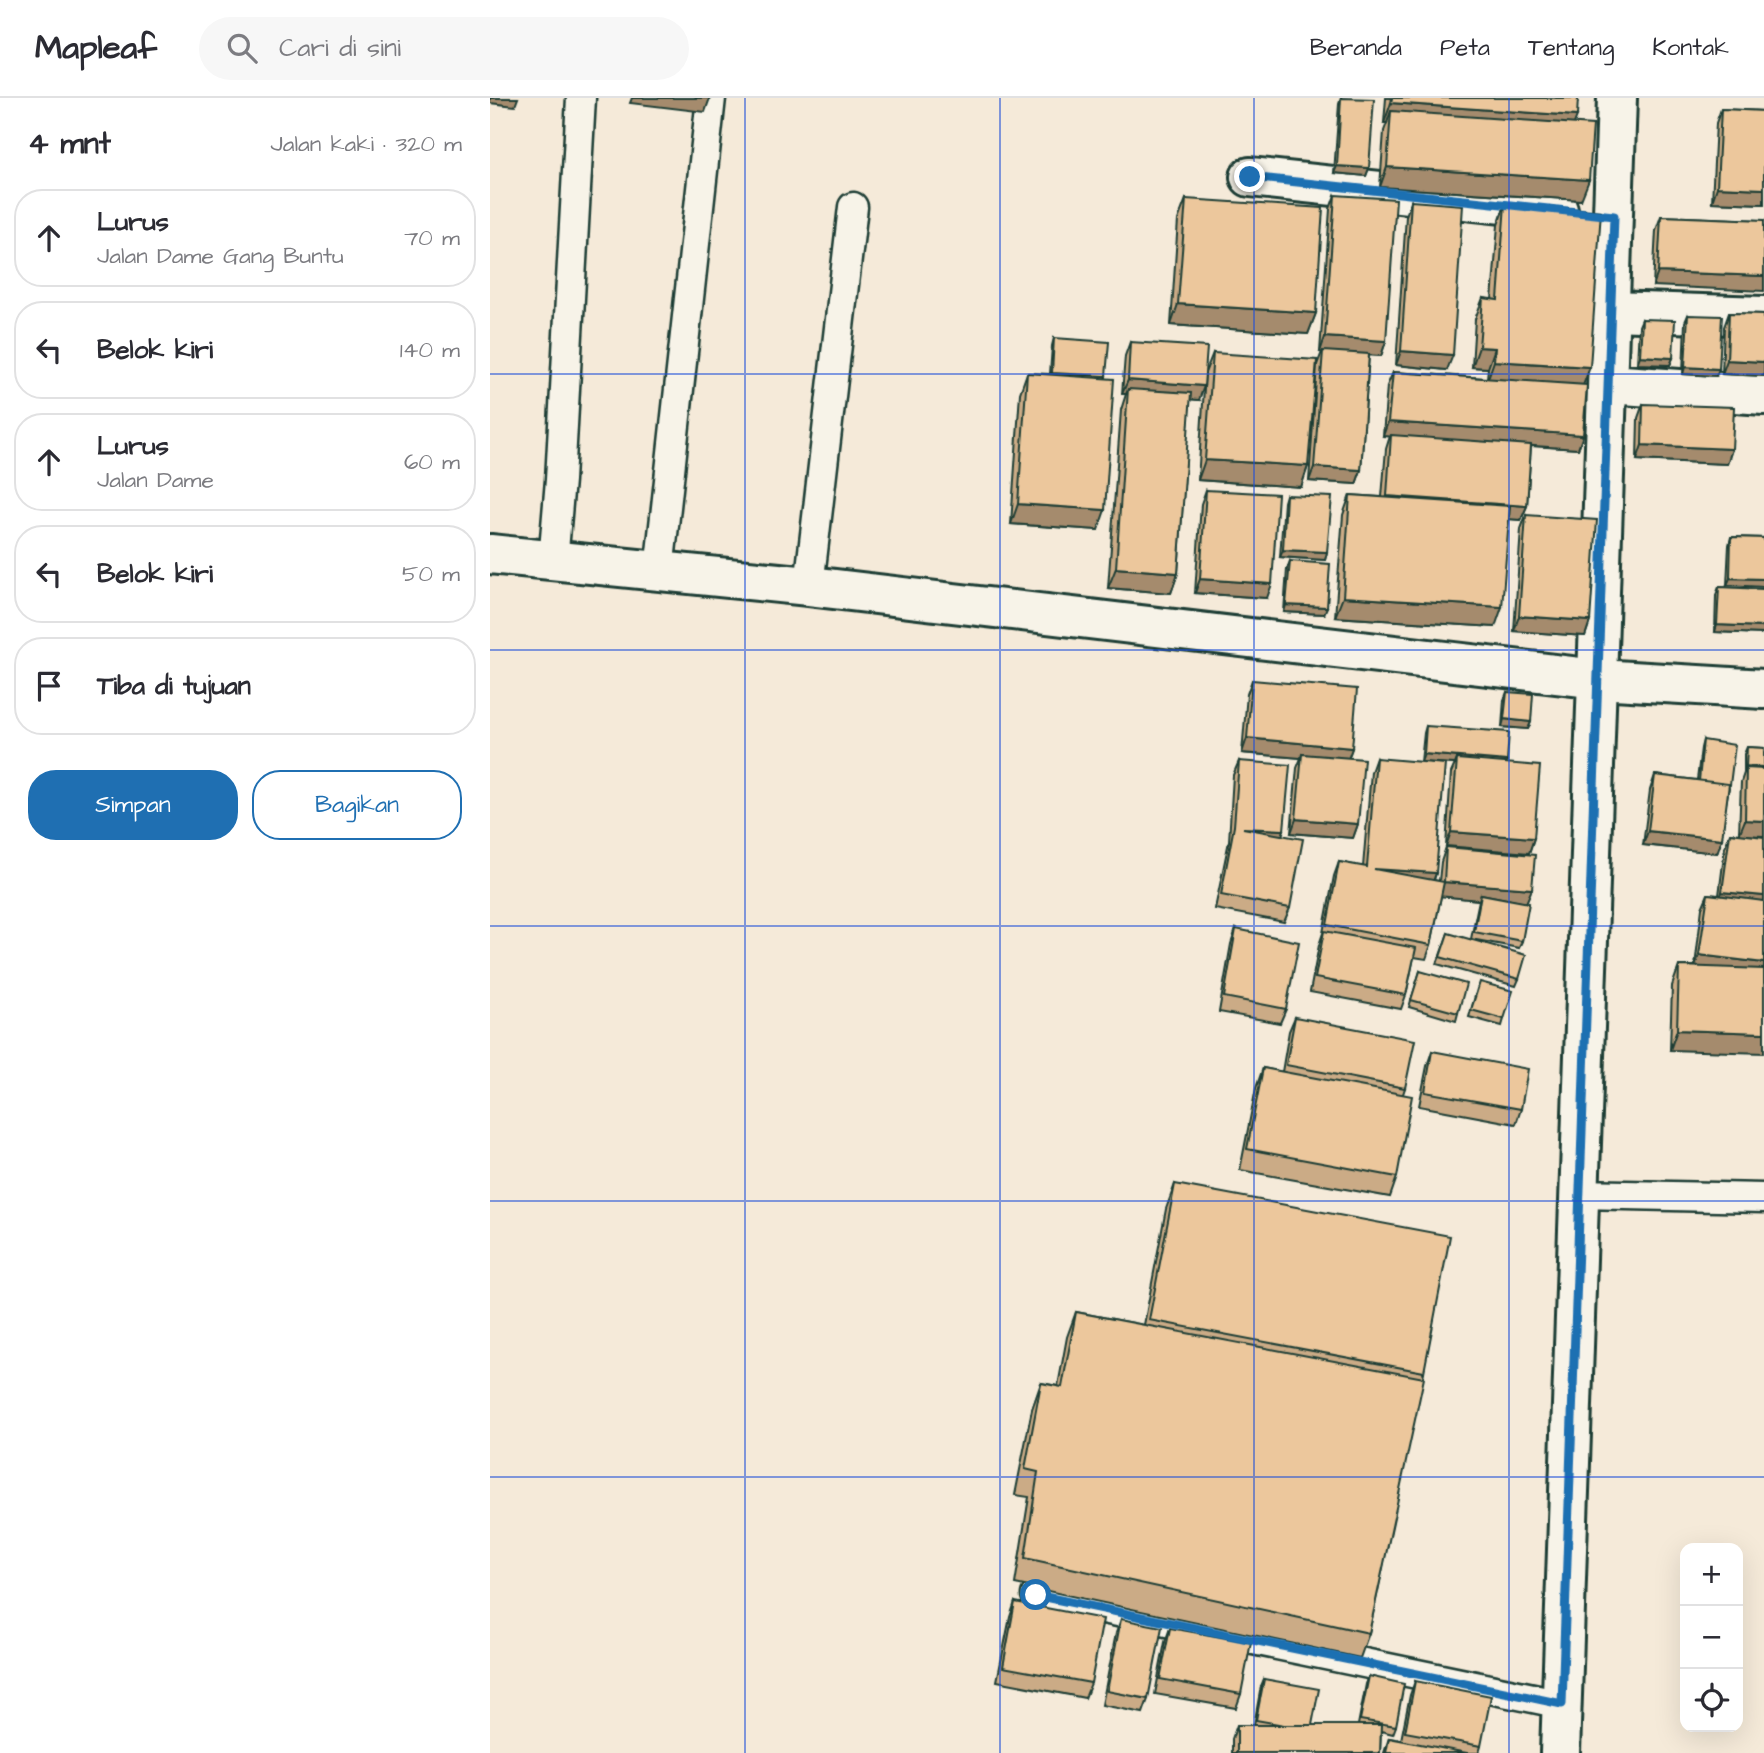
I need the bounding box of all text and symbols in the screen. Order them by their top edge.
search box [199,17,689,80]
text: Mapleaf [35,25,157,71]
icon: search [223,29,261,67]
text: Cari di sini [279,30,401,66]
text: Beranda [1310,31,1402,65]
text: Peta [1440,31,1490,65]
text: Tentang [1528,31,1614,65]
text: Kontak [1652,31,1729,65]
text: 4 mnt [28,123,111,165]
text: Jalan kaki · 320 m [271,128,462,160]
route end [1234,161,1265,192]
text: Lurus [97,204,169,240]
icon: ahead [30,219,68,257]
text: 70 m [404,222,460,254]
text: Jalan Dame Gang Buntu [97,240,344,272]
icon: left [30,331,68,369]
text: Belok kiri [97,332,213,368]
text: 140 m [400,334,460,366]
text: Lurus [97,428,169,464]
icon: ahead [30,443,68,481]
text: 60 m [404,446,460,478]
text: Jalan Dame [97,464,214,496]
icon: left [30,555,68,593]
text: Belok kiri [97,556,213,592]
text: 50 m [402,558,460,590]
icon: arrive [30,667,68,705]
text: Tiba di tujuan [97,668,251,704]
button: Simpan [28,770,238,840]
button: Bagikan [252,770,462,840]
map controls [1680,1543,1743,1732]
button: + [1680,1543,1743,1606]
route start [1020,1579,1051,1610]
button: − [1680,1606,1743,1669]
button: locate [1680,1669,1743,1732]

